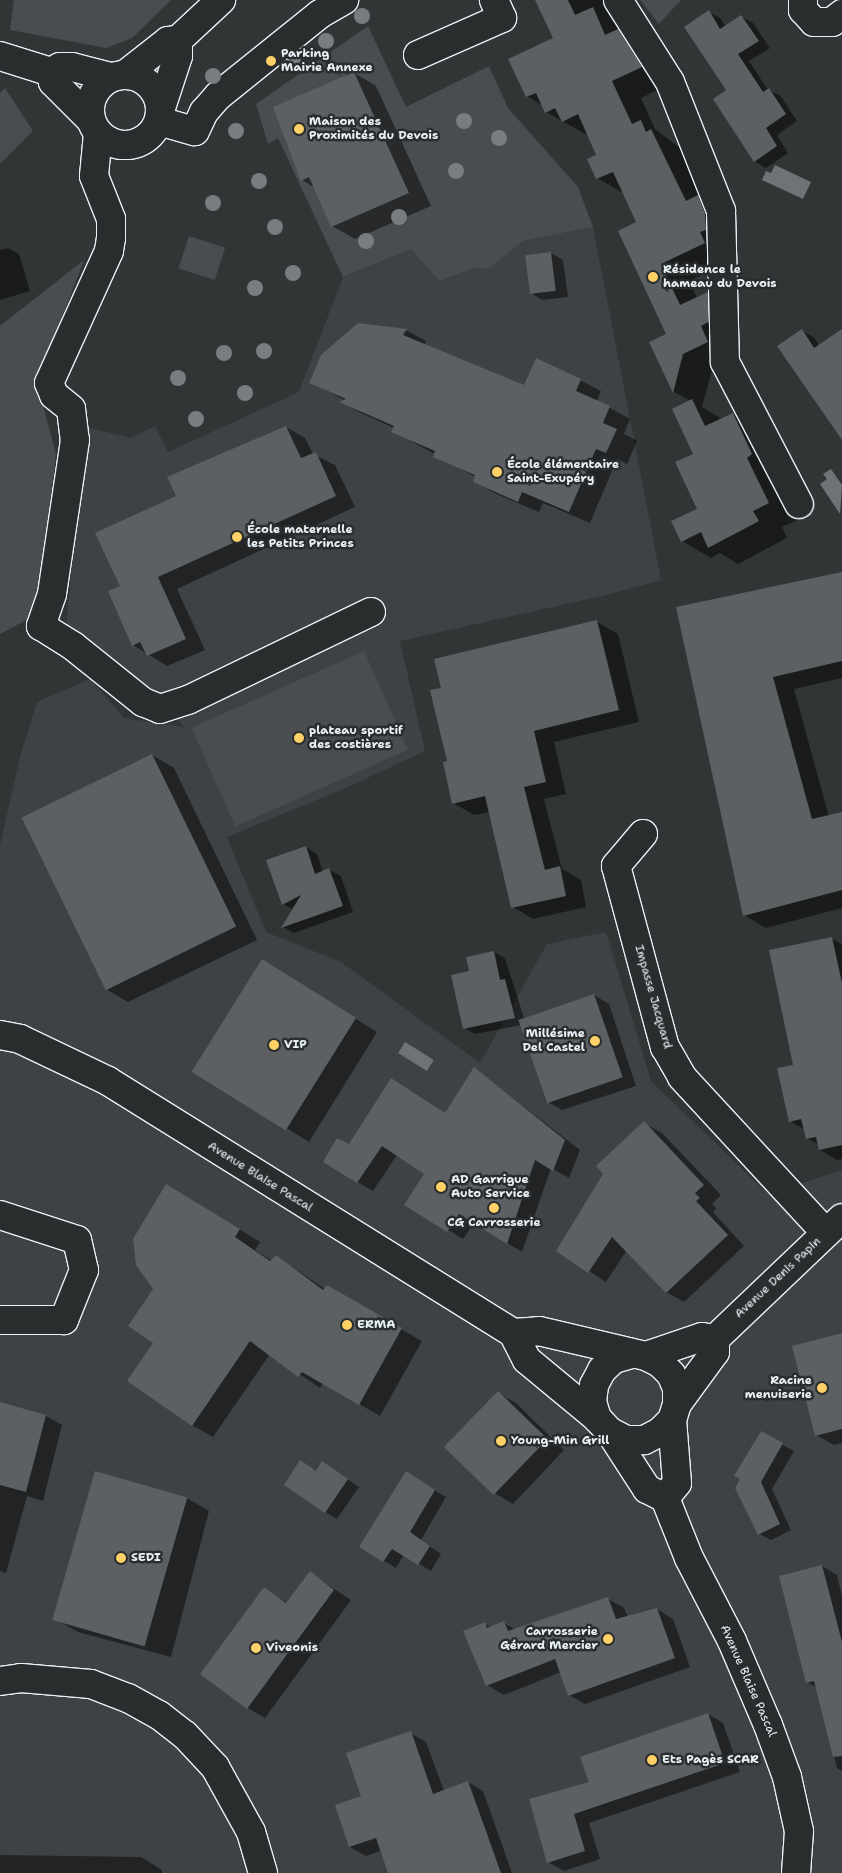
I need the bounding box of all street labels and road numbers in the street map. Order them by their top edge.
street label: Impasse Jacquard [631,943,675,1051]
street label: Avenue Blaise Pascal [205,1139,315,1215]
street label: Avenue Denis Papin [732,1234,824,1322]
street label: Avenue Blaise Pascal [717,1623,779,1739]

